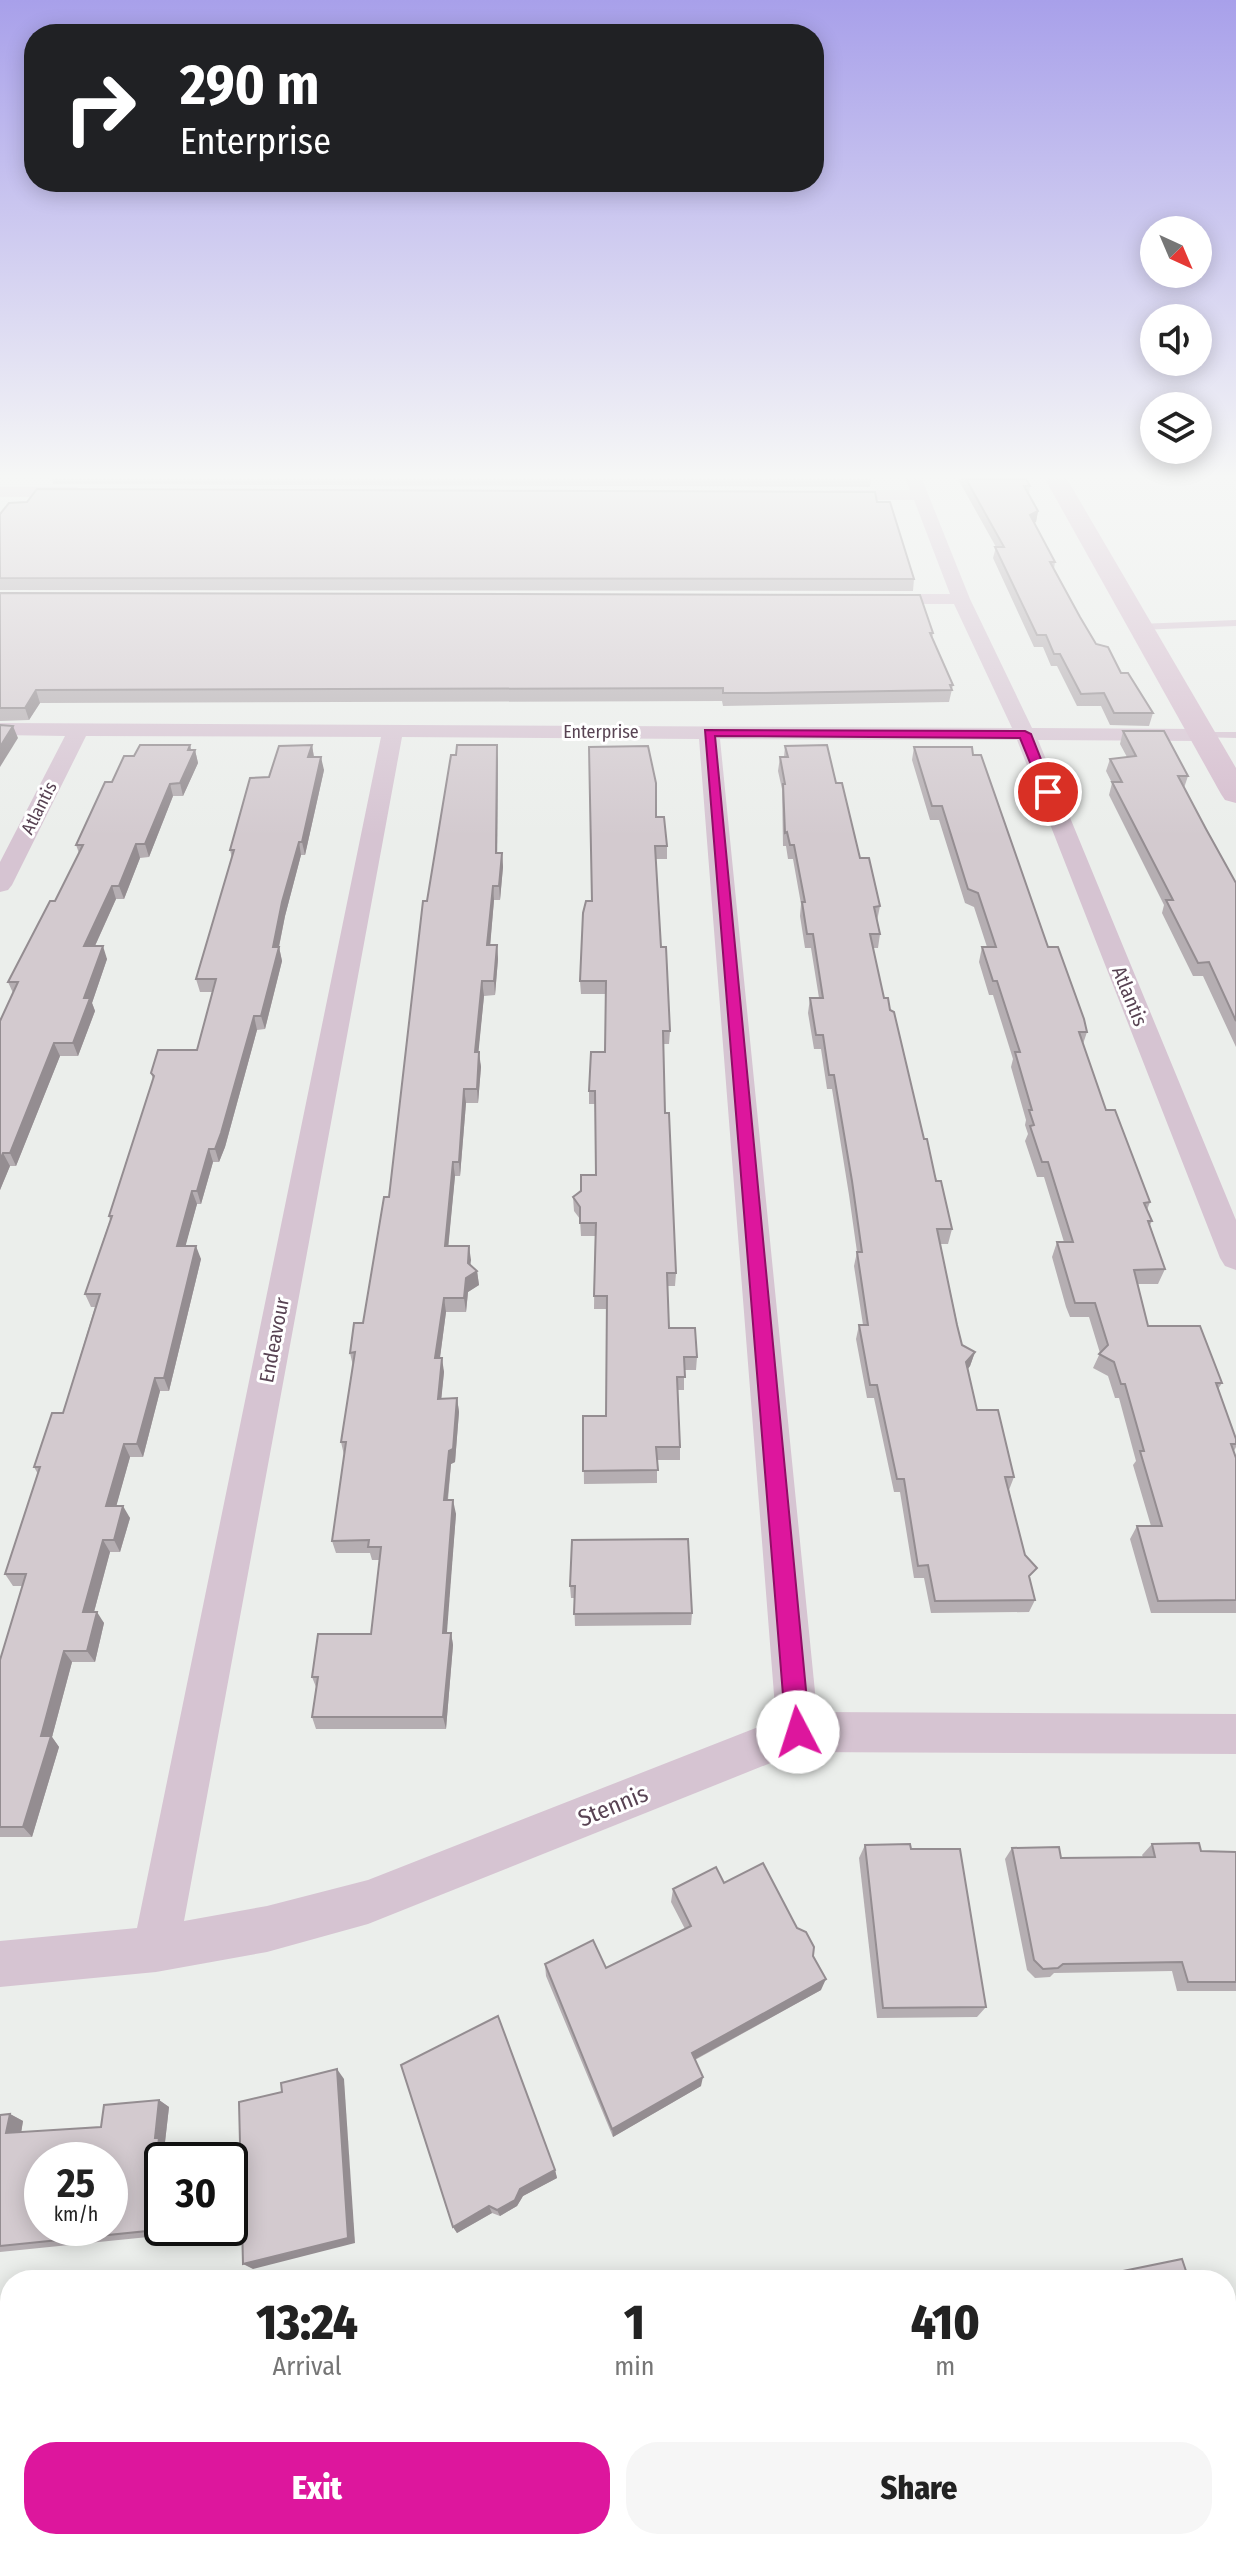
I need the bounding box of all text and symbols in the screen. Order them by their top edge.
text: 290 m [180,52,320,119]
icon: right [48,56,152,160]
text: Enterprise [180,120,331,164]
north arrow [1140,216,1212,288]
map controls [1140,216,1212,464]
button: sound [1140,304,1212,376]
button: layers [1140,392,1212,464]
street label: Enterprise [563,721,639,743]
pin [1014,758,1082,826]
icon: arrive [1026,770,1070,814]
street label: Atlantis [16,778,62,838]
street label: Atlantis [1107,963,1153,1029]
street label: Endeavour [254,1295,294,1385]
position arrow [756,1690,840,1774]
street label: Stennis [574,1779,652,1833]
speed limit sign: 30 [144,2142,248,2246]
text: 25 [57,2160,95,2208]
text: km/h [54,2202,98,2226]
text: 13:24 [256,2294,358,2352]
text: 1 [624,2294,645,2352]
text: 410 [911,2294,980,2352]
text: Arrival [273,2351,342,2382]
text: min [614,2351,654,2382]
text: m [935,2351,955,2382]
button: Exit [24,2442,610,2534]
button: Share [626,2442,1212,2534]

